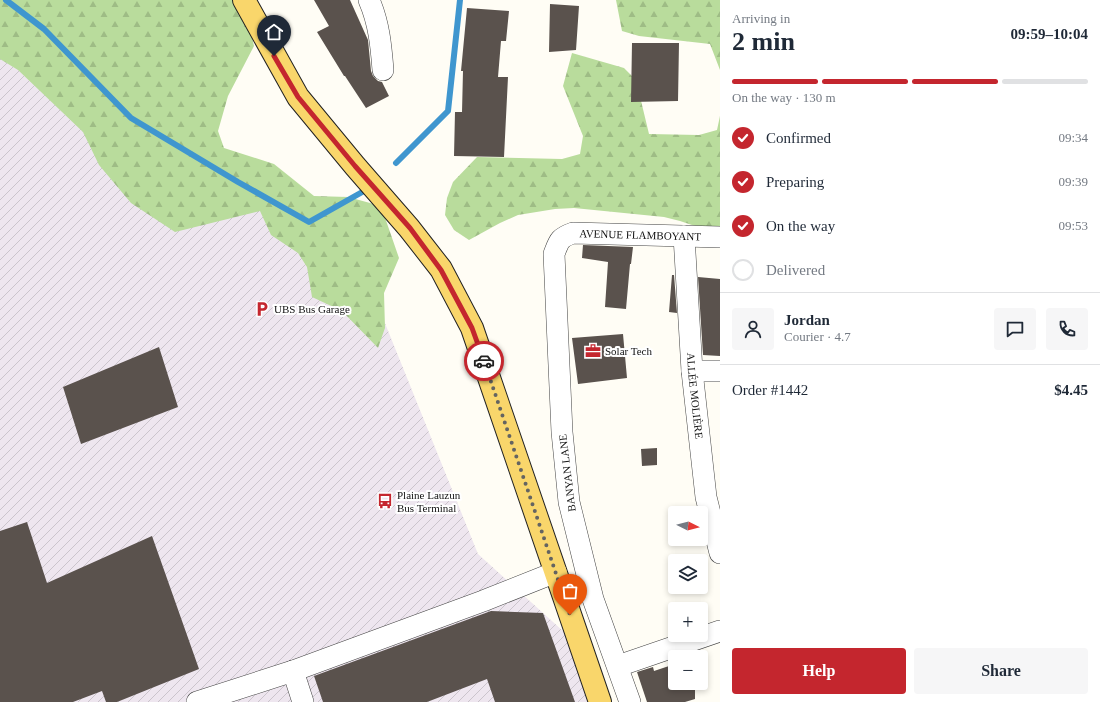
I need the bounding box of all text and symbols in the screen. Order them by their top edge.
text: Arriving in [732,11,790,26]
pin [257,15,291,56]
icon: home [263,21,285,43]
text: 09:59–10:04 [1011,26,1088,42]
text: 2 min [732,27,795,56]
text: On the way · 130 m [732,90,836,105]
icon: check [732,127,754,149]
text: Confirmed [766,130,831,146]
text: 09:34 [1058,130,1088,145]
icon: check [732,171,754,193]
text: Preparing [766,174,824,190]
text: 09:39 [1058,174,1088,189]
icon: check [732,215,754,237]
text: On the way [766,218,835,234]
text: 09:53 [1058,218,1088,233]
street label: AVENUE FLAMBOYANT [579,227,702,242]
text: Delivered [766,262,825,278]
parking icon: UBS Bus Garage [253,300,271,318]
place label: UBS Bus Garage [274,303,350,315]
button: person [732,308,774,350]
button: chat [994,308,1036,350]
button: phone [1046,308,1088,350]
text: Jordan [784,312,830,328]
text: Courier · 4.7 [784,329,851,344]
courier [464,341,504,381]
office icon: Solar Tech [584,342,602,360]
place label: Solar Tech [605,345,652,357]
icon: car [473,350,495,372]
street label: ALLÉE MOLIÈRE [685,352,706,440]
text: Order #1442 [732,382,808,398]
text: $4.45 [1054,382,1088,398]
street label: BANYAN LANE [556,433,578,512]
place label: Plaine Lauzun Bus Terminal [397,489,461,514]
bus stop icon: Plaine Lauzun Bus Terminal [376,492,394,510]
north arrow [668,506,708,546]
map controls [668,506,708,690]
button: layers [668,554,708,594]
pin [553,574,587,615]
icon: bag [559,580,581,602]
button: + [668,602,708,642]
button: Help [732,648,906,694]
button: Share [914,648,1088,694]
button: − [668,650,708,690]

